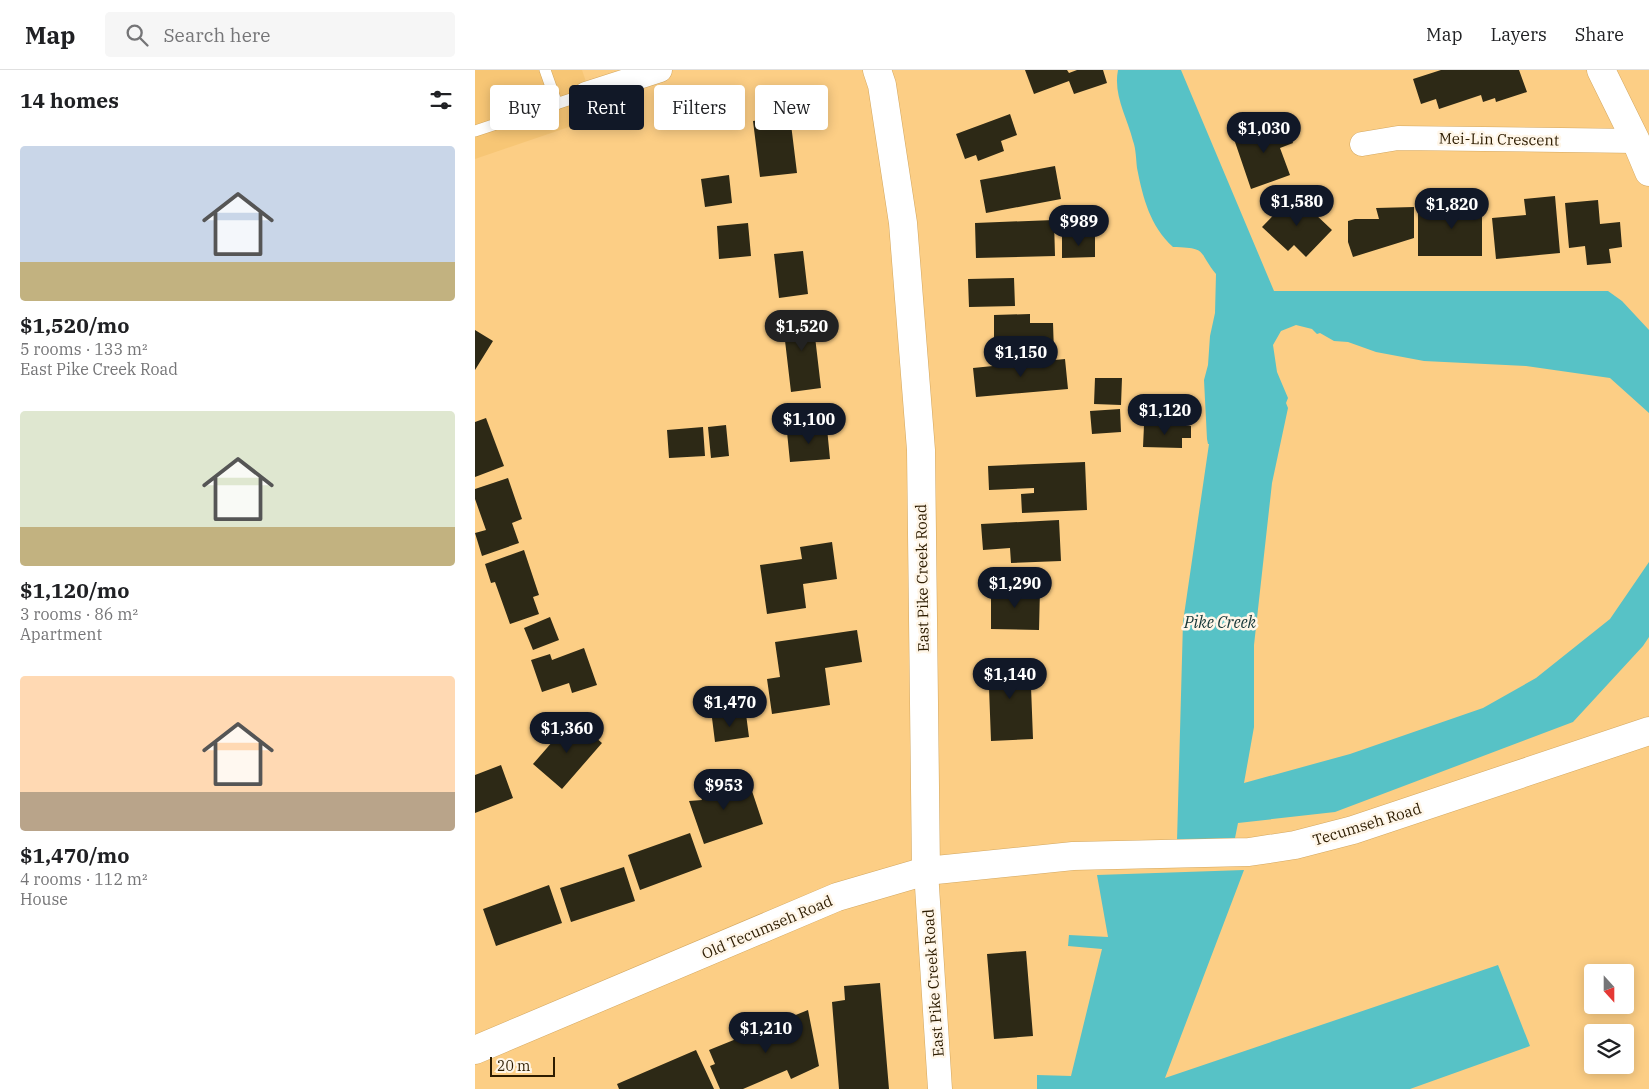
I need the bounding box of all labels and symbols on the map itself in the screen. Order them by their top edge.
pin: $1,030 [1223,112,1305,154]
street label: Mei-Lin Crescent [1439,128,1559,150]
pin: $1,580 [1256,184,1338,227]
pin: $1,820 [1411,188,1493,230]
pin: $989 [1049,204,1109,247]
pin: $1,520 [761,310,843,352]
pin: $1,150 [980,336,1062,378]
pin: $1,120 [1124,394,1206,436]
pin: $1,100 [768,402,850,445]
street label: East Pike Creek Road [911,504,933,652]
pin: $1,290 [974,566,1056,609]
water label: Pike Creek [1183,612,1257,632]
pin: $1,140 [969,658,1051,700]
pin: $1,470 [689,686,771,728]
pin: $1,360 [526,712,608,754]
pin: $953 [694,768,754,811]
street label: Tecumseh Road [1310,798,1424,850]
street label: Old Tecumseh Road [699,891,835,963]
street label: East Pike Creek Road [918,908,948,1058]
north arrow [1584,964,1634,1014]
pin: $1,210 [725,1012,807,1054]
scale bar [490,1054,555,1077]

